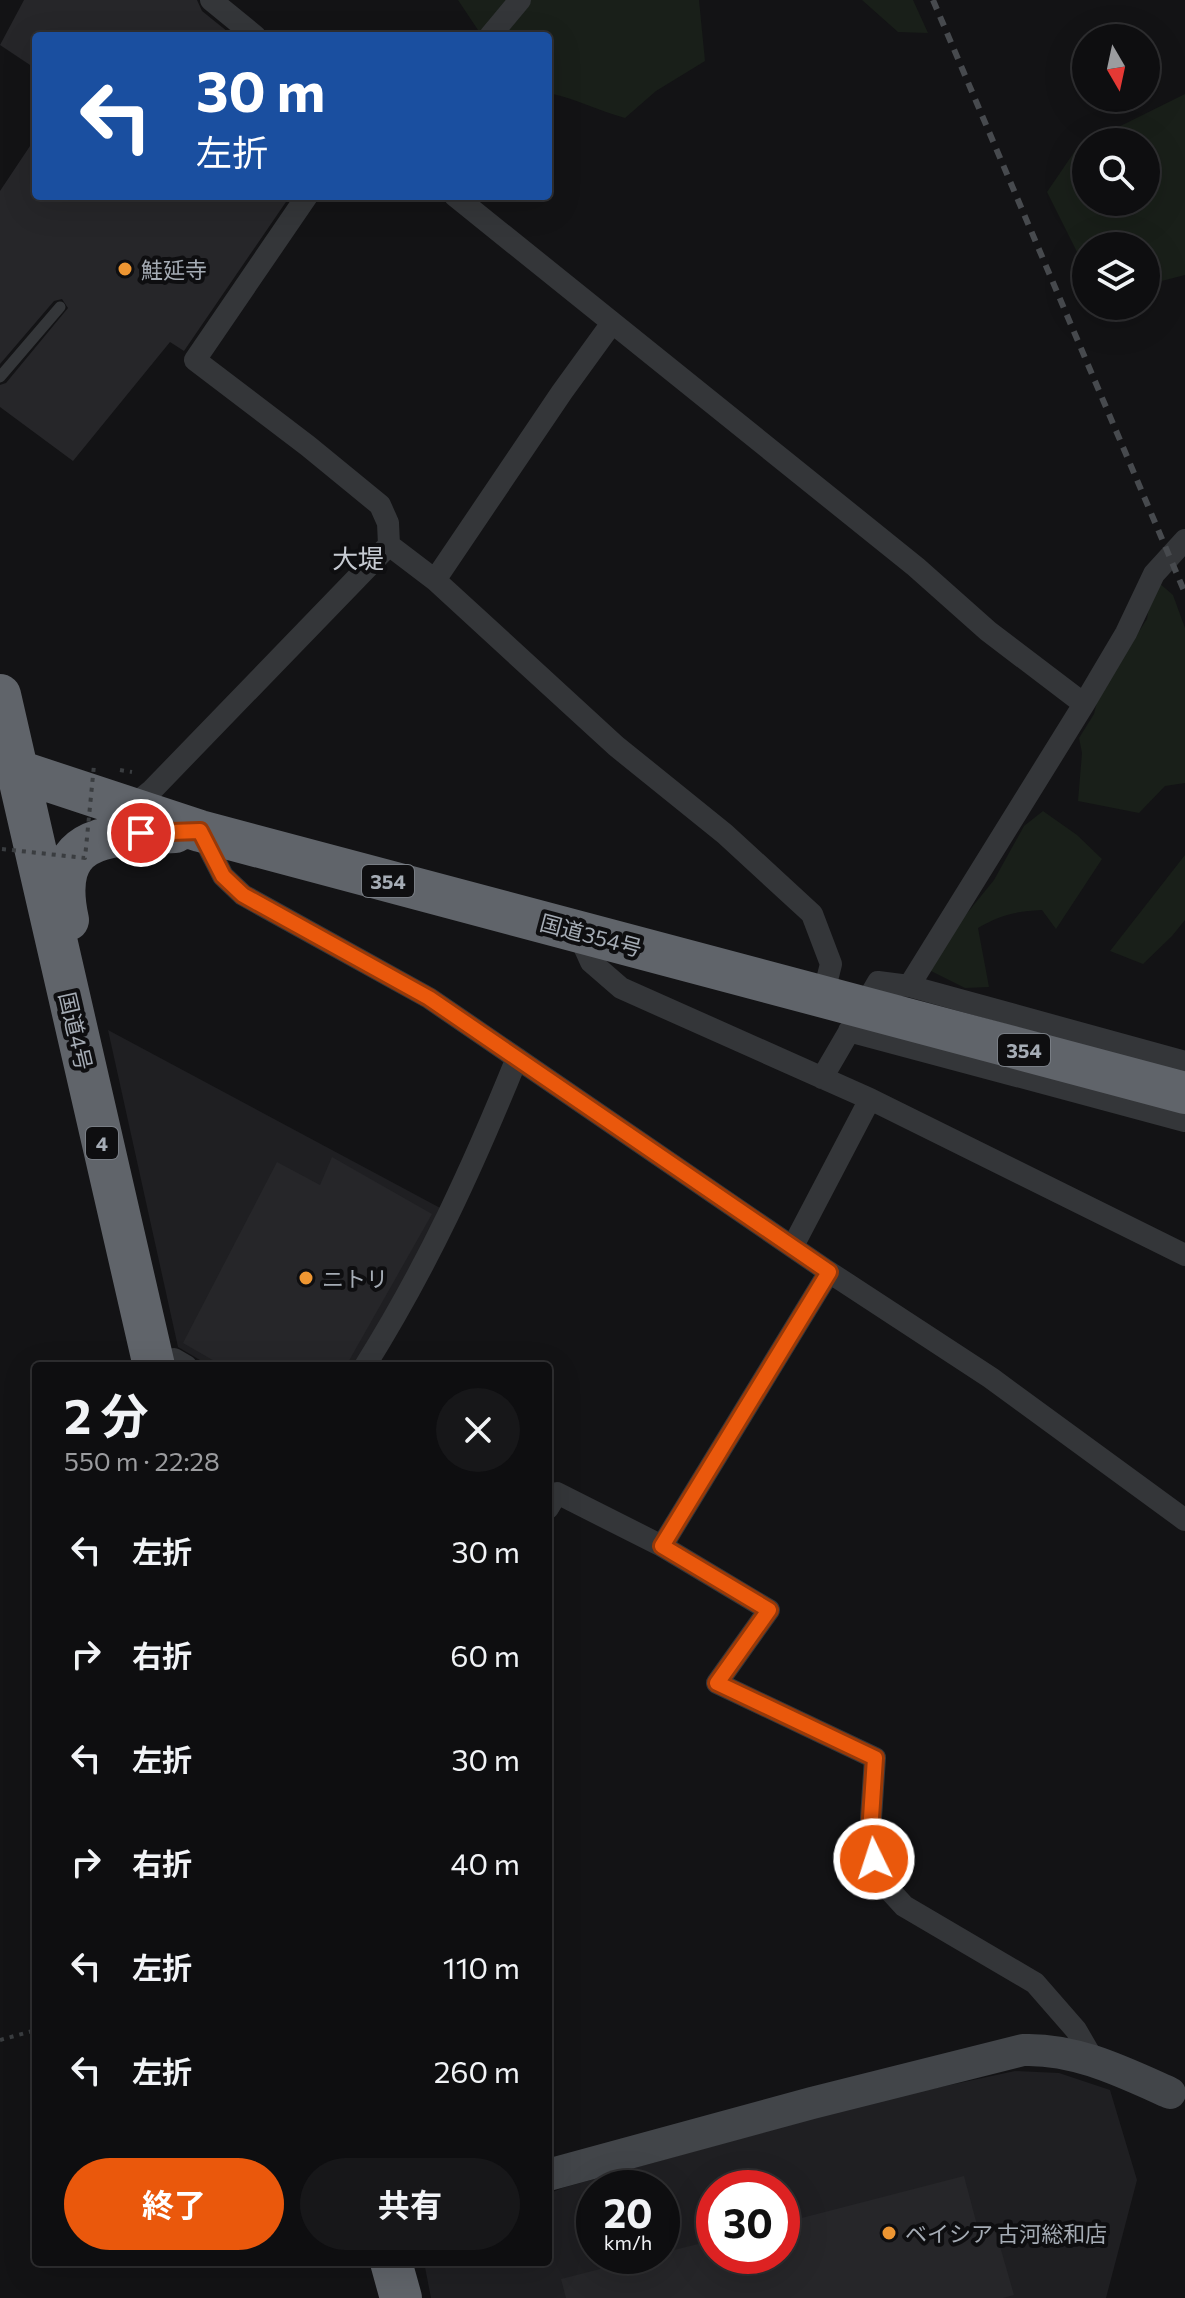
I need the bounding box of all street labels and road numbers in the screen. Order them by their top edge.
road number: 354 [362,865,414,897]
street label: 国道354号 [537,908,645,962]
street label: 国道4号 [54,989,98,1073]
road number: 354 [998,1034,1050,1066]
road number: 4 [86,1127,118,1159]

